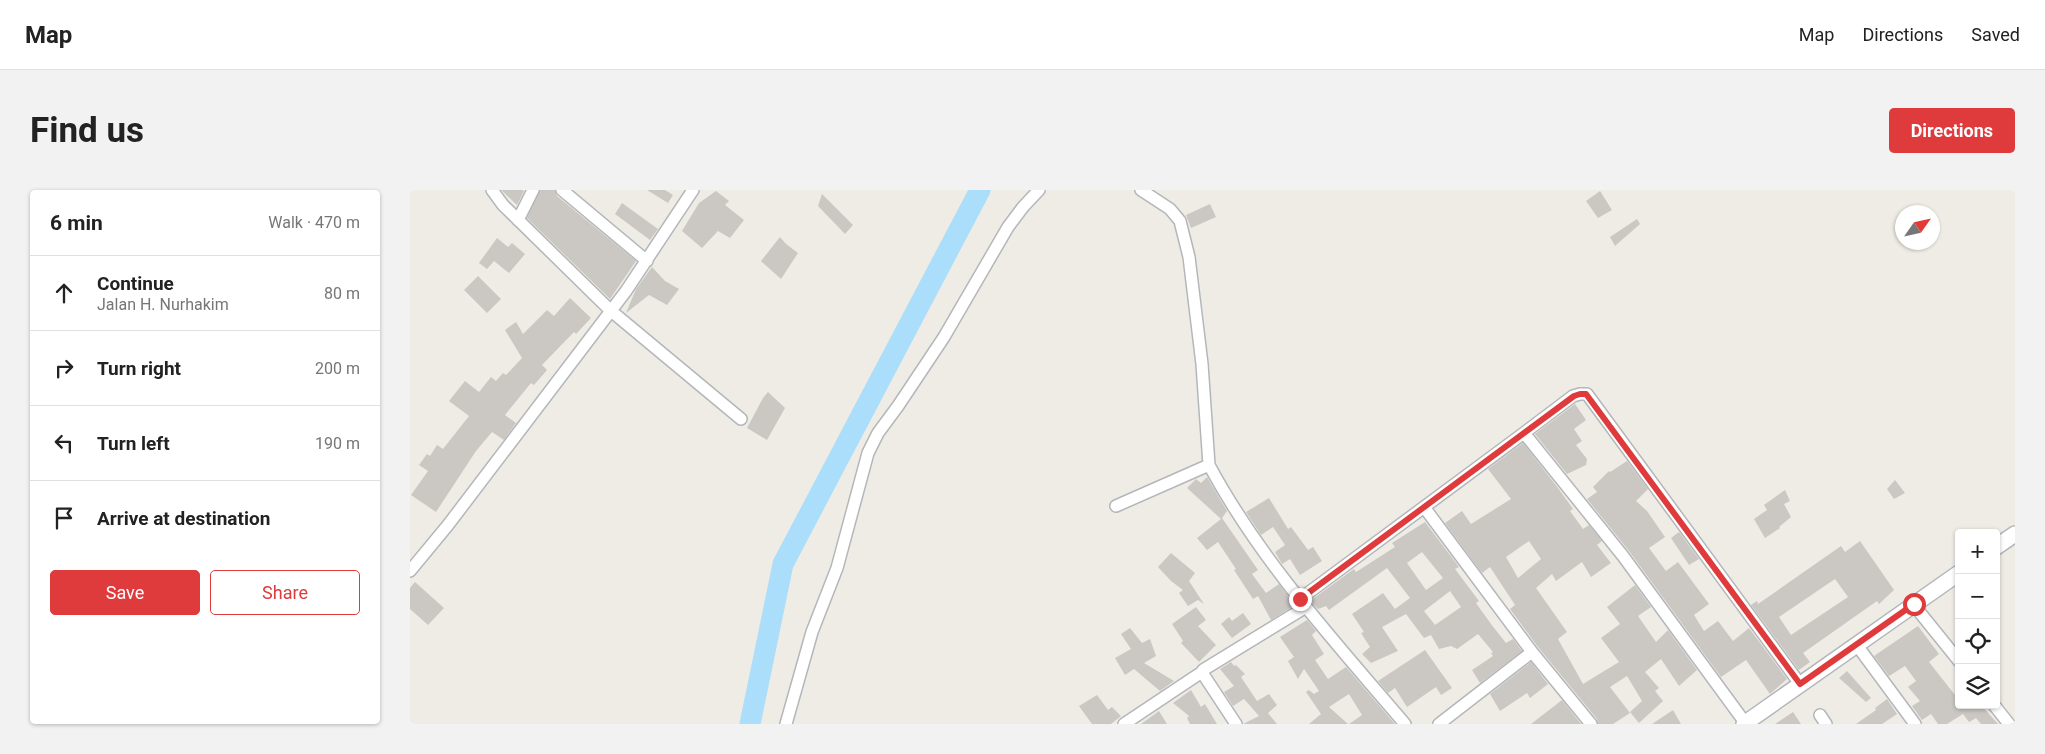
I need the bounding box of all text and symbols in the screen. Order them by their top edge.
text: Map [25,21,72,49]
text: Map [1799,24,1834,45]
text: Directions [1862,24,1943,45]
text: Saved [1971,24,2020,45]
button: Directions [1889,108,2015,153]
text: Find us [30,110,144,151]
north arrow [1895,205,1940,250]
text: 6 min [50,211,103,235]
text: Walk · 470 m [268,213,360,232]
text: Continue [97,272,174,295]
icon: ahead [50,279,78,307]
text: 80 m [324,284,360,303]
text: Jalan H. Nurhakim [97,295,229,314]
icon: right [50,354,78,382]
text: Turn right [97,357,181,380]
text: 200 m [315,359,360,378]
icon: left [50,429,78,457]
text: Turn left [97,432,170,455]
text: 190 m [315,434,360,453]
icon: arrive [50,504,78,532]
text: Arrive at destination [97,507,270,530]
map controls [1955,529,2000,709]
button: + [1955,529,2000,574]
button: Save [50,570,200,615]
button: Share [210,570,360,615]
button: − [1955,574,2000,619]
route end [1289,588,1312,611]
route start [1903,593,1926,616]
button: locate [1955,619,2000,664]
button: layers [1955,664,2000,709]

